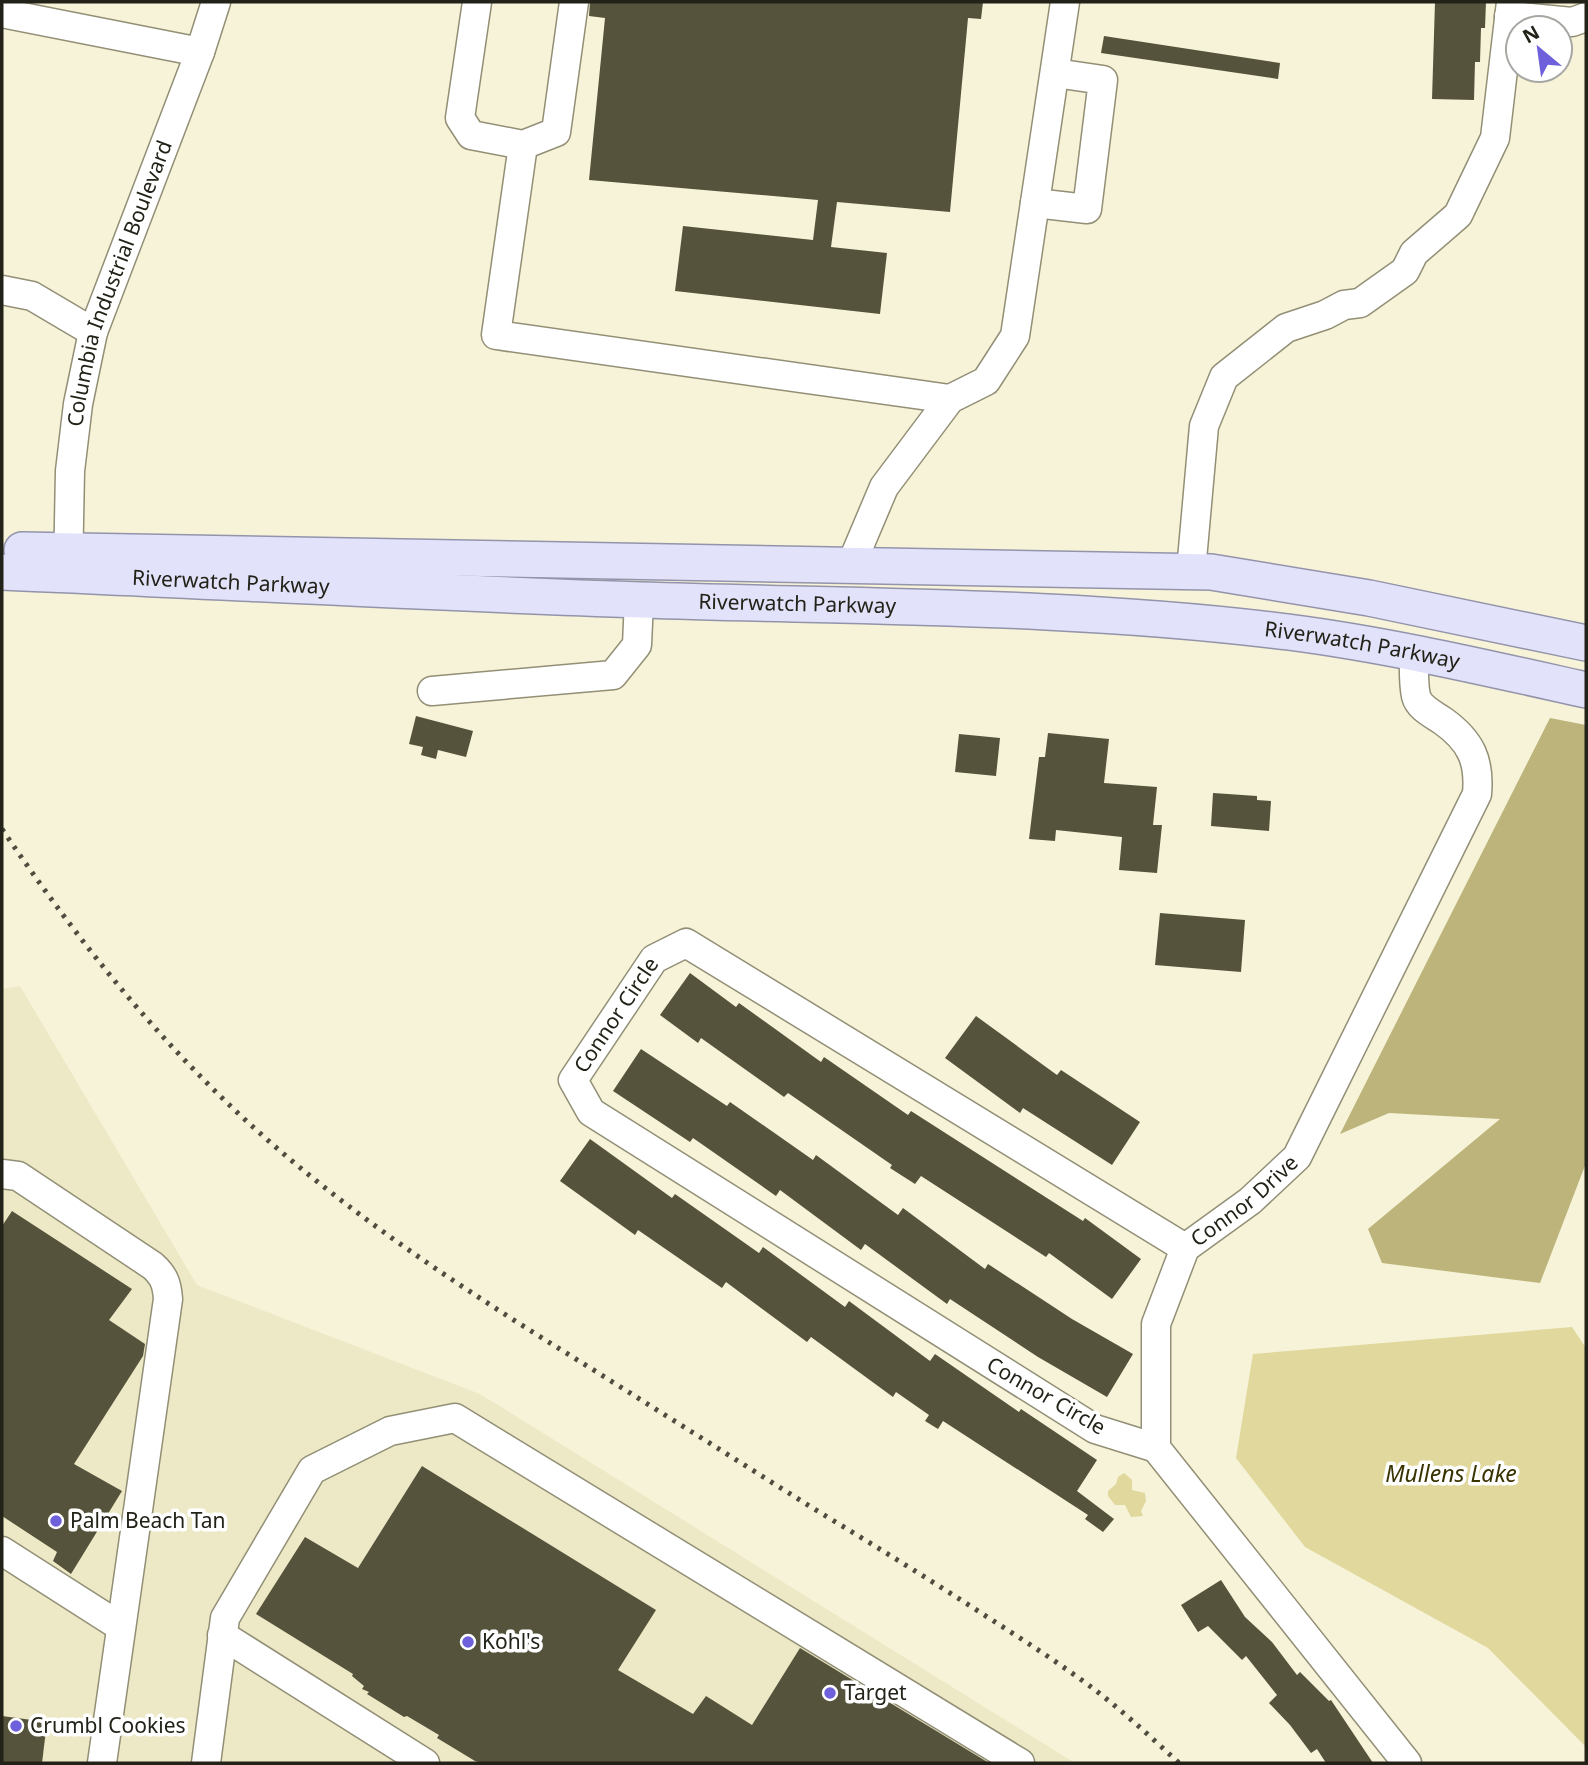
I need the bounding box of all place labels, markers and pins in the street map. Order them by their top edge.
place label: Palm Beach Tan [70,1506,226,1534]
marker: Palm Beach Tan [48,1513,64,1529]
place label: Kohl's [482,1627,540,1655]
marker: Kohl's [460,1634,476,1650]
place label: Target [844,1678,907,1706]
marker: Target [822,1685,838,1701]
place label: Crumbl Cookies [30,1711,186,1739]
marker: Crumbl Cookies [8,1718,24,1734]

